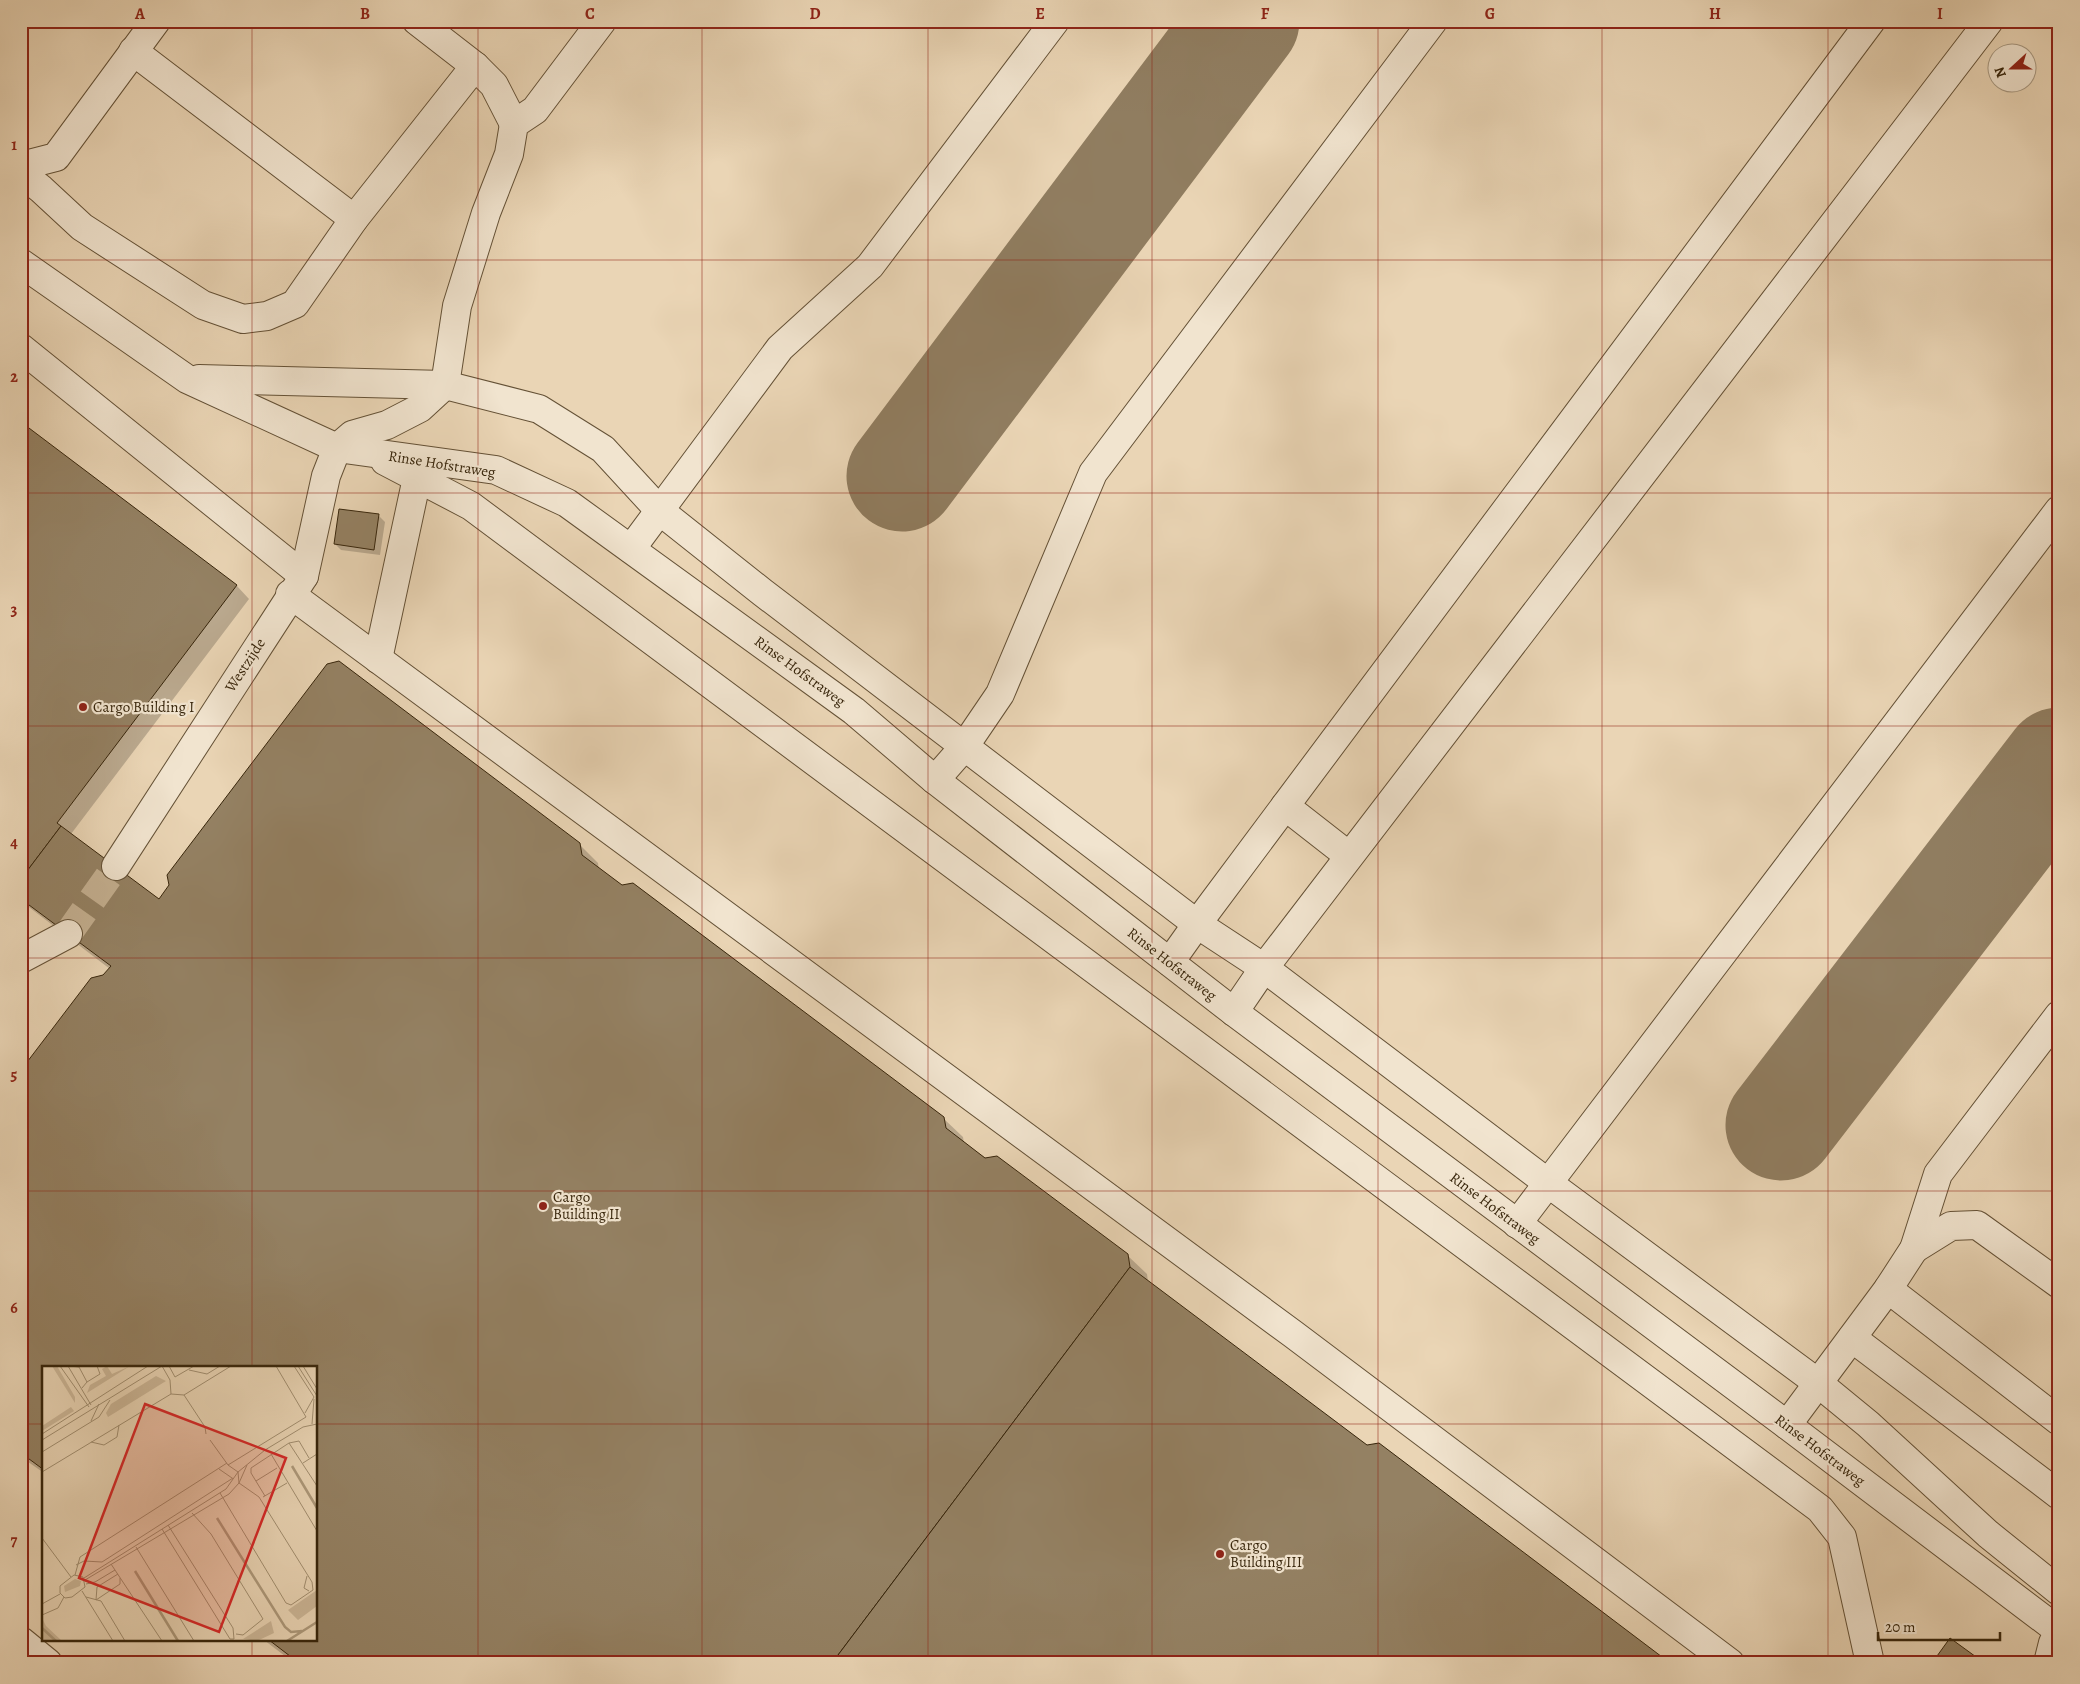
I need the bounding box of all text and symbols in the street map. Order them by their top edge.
text: A [134,3,146,25]
text: B [360,3,370,25]
text: C [585,3,595,25]
text: D [809,3,821,25]
text: E [1035,3,1045,25]
text: F [1261,3,1270,25]
text: G [1485,3,1495,25]
text: H [1709,3,1721,25]
text: I [1937,3,1943,25]
north arrow [1988,42,2038,92]
text: N [1990,64,2011,81]
text: 1 [11,134,17,156]
text: 2 [10,366,18,388]
street label: Rinse Hofstraweg [387,446,498,482]
text: 3 [11,599,18,621]
street label: Rinse Hofstraweg [750,631,850,711]
street label: Westzijde [220,634,270,697]
place label: Cargo Building I [93,697,194,717]
marker: Cargo Building I [77,701,89,713]
text: 4 [10,832,18,854]
street label: Rinse Hofstraweg [1123,923,1221,1006]
text: 5 [11,1064,18,1086]
street label: Rinse Hofstraweg [1446,1167,1545,1249]
place label: Cargo Building II [553,1187,620,1224]
marker: Cargo Building II [537,1200,549,1212]
text: 6 [10,1297,18,1319]
inset map [42,1366,318,1642]
street label: Rinse Hofstraweg [1771,1409,1870,1491]
text: 7 [11,1530,18,1552]
place label: Cargo Building III [1230,1535,1302,1572]
marker: Cargo Building III [1214,1548,1226,1560]
scale bar [1878,1609,2000,1641]
text: 20 m [1885,1617,1916,1637]

